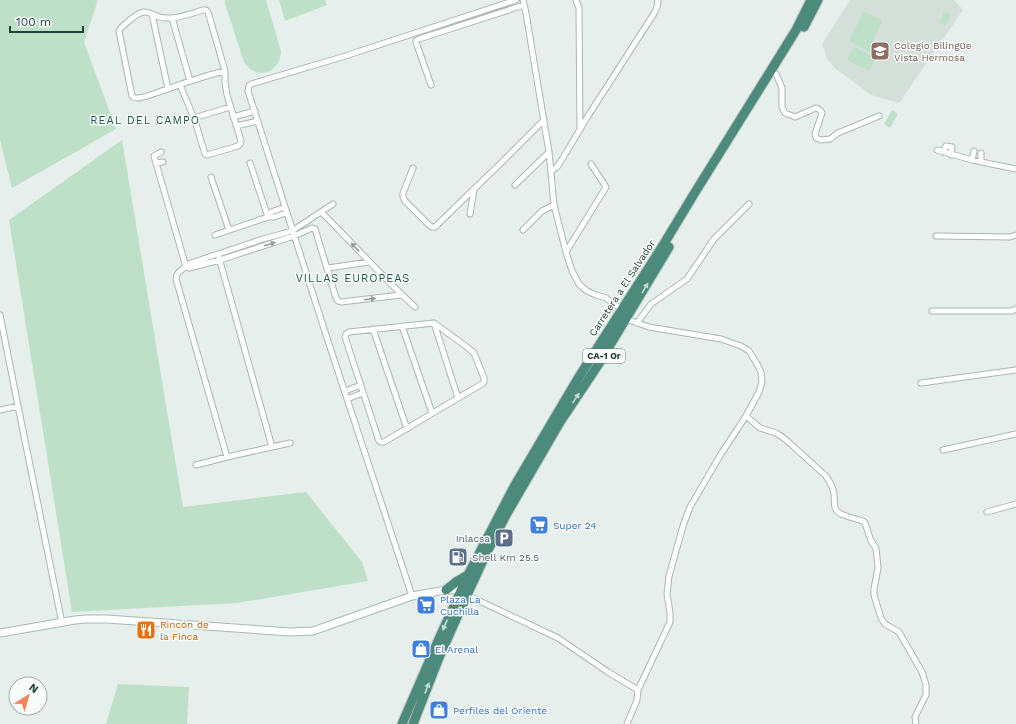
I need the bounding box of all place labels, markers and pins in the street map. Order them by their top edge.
school or university icon: Colegio Bilingüe Vista Hermosa [869,40,891,62]
place label: Colegio Bilingüe Vista Hermosa [894,40,972,63]
supermarket icon: Super 24 [528,514,550,536]
place label: Super 24 [553,520,596,531]
parking icon: Inlacsa [493,527,515,549]
place label: Inlacsa [456,533,490,544]
fuel station icon: Shell Km 25.5 [447,546,469,568]
place label: Shell Km 25.5 [472,552,539,563]
supermarket icon: Plaza La Cuchilla [415,594,437,616]
place label: Plaza La Cuchilla [440,594,481,617]
restaurant icon: Rincón de la Finca [135,619,157,641]
place label: Rincón de la Finca [160,619,209,642]
shop icon: El Arenal [410,638,432,660]
place label: El Arenal [435,644,478,655]
shop icon: Perfiles del Oriente [428,699,450,721]
place label: Perfiles del Oriente [453,705,547,716]

